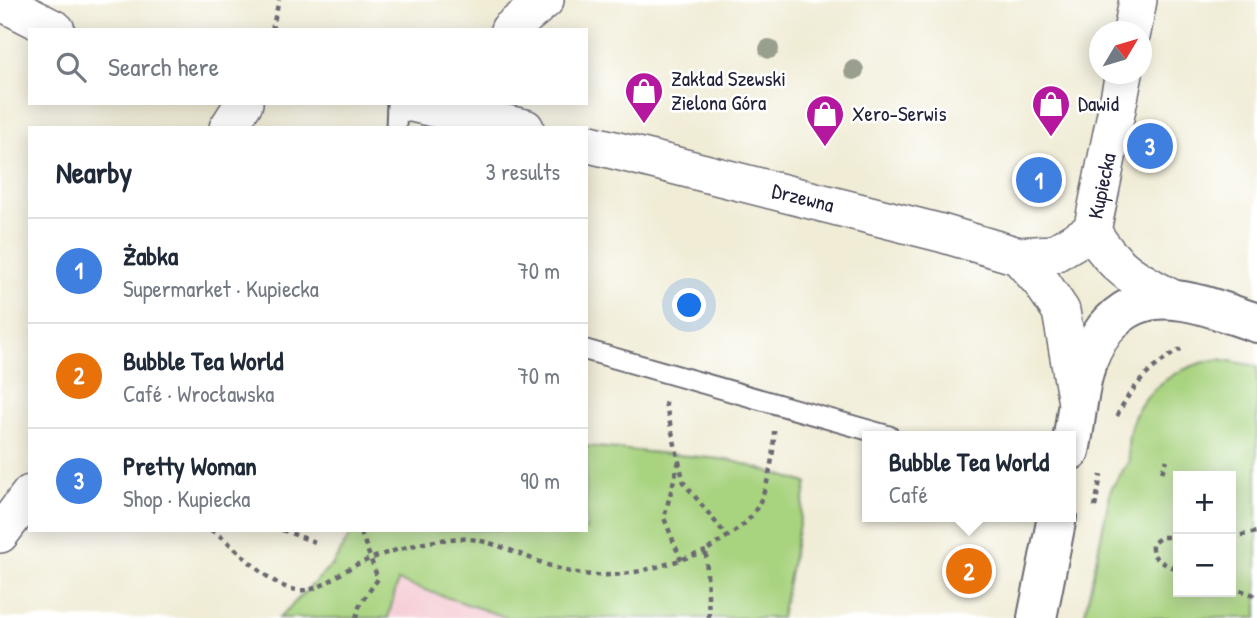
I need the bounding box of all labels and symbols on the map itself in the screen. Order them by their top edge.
north arrow [1089,21,1152,84]
place label: Zakład Szewski Zielona Góra [671,64,786,117]
shop icon: Zakład Szewski Zielona Góra [623,70,665,125]
shop icon: Dawid [1030,83,1072,138]
place label: Dawid [1078,89,1119,118]
shop icon: Xero-Serwis [804,93,846,148]
place label: Xero-Serwis [852,99,947,128]
pin: 3 [1127,120,1173,172]
street label: Kupiecka [1080,150,1123,221]
pin: 1 [1016,154,1062,206]
street label: Drzewna [769,176,837,219]
your location [672,288,706,322]
pin: 2 [946,545,992,597]

